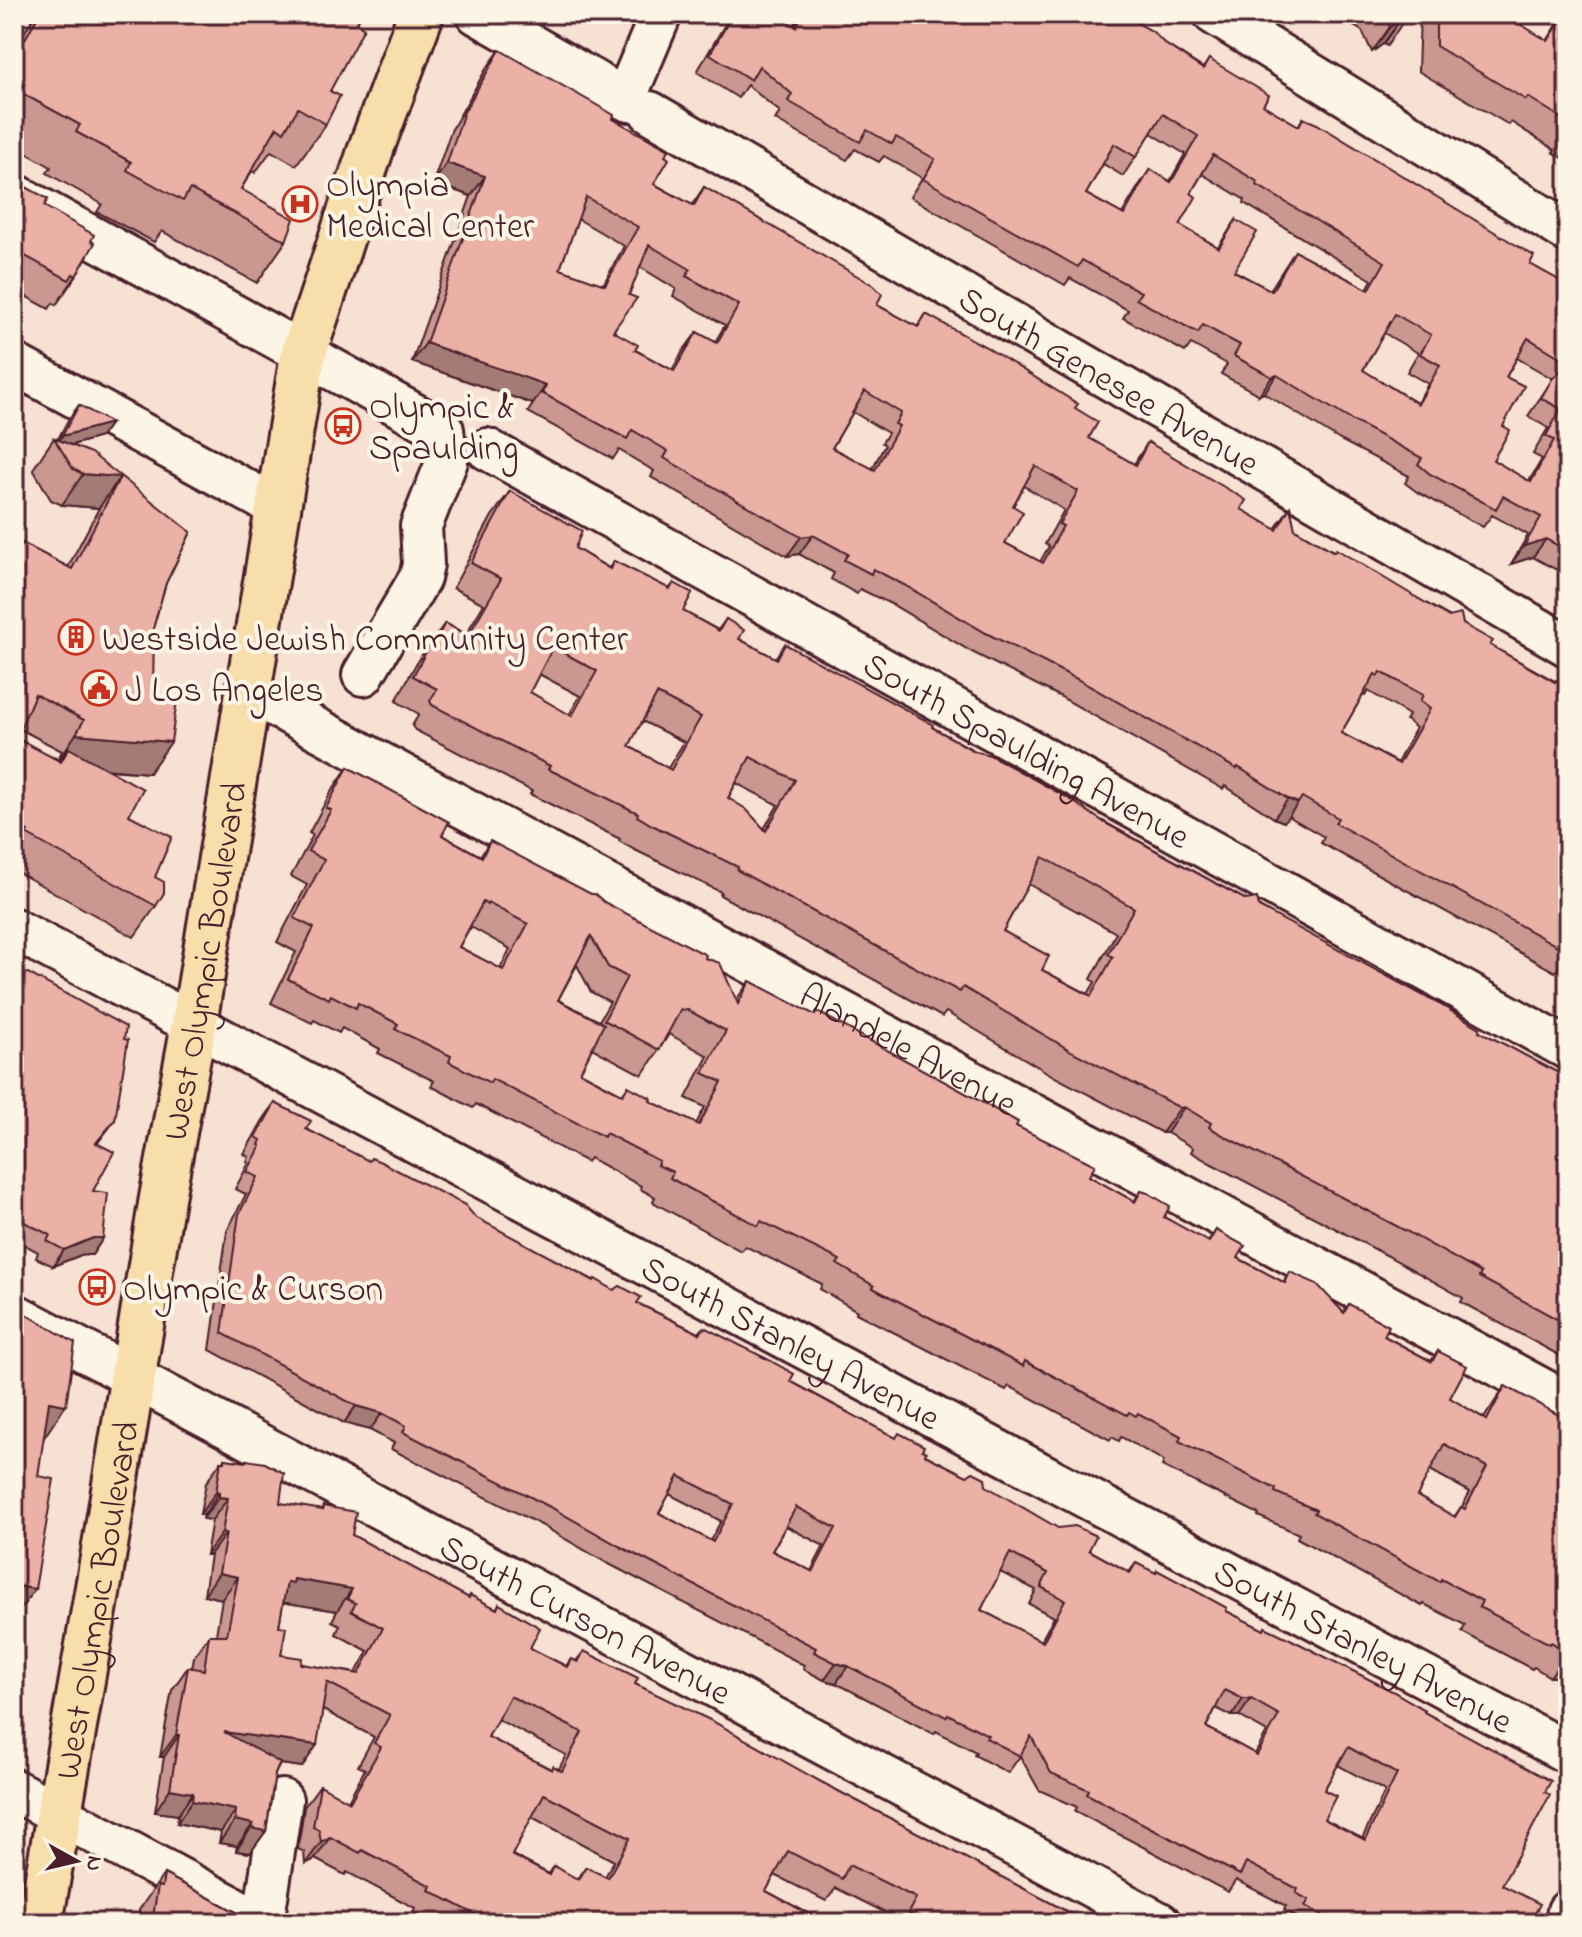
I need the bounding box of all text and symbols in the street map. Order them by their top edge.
place label: Olympia Medical Center [326,161,535,255]
hospital icon: Olympia Medical Center [281,185,319,223]
street label: South Genesee Avenue [947,275,1269,492]
place label: Olympic & Spaulding [369,383,518,477]
bus stop icon: Olympic & Spaulding [324,407,362,445]
place label: Westside Jewish Community Center [102,615,629,668]
building icon: Westside Jewish Community Center [57,618,95,656]
street label: South Spaulding Avenue [852,641,1199,865]
place label: J Los Angeles [125,666,324,719]
public building icon: J Los Angeles [80,669,118,707]
street label: West Olympic Boulevard [151,778,264,1145]
street label: Alandele Avenue [789,971,1026,1133]
street label: South Stanley Avenue [630,1244,949,1447]
place label: Olympic & Curson [123,1265,383,1318]
bus stop icon: Olympic & Curson [78,1268,116,1306]
street label: West Olympic Boulevard [43,1417,156,1784]
street label: South Curson Avenue [429,1523,740,1722]
street label: South Stanley Avenue [1203,1548,1522,1750]
north arrow [36,1821,116,1901]
text: N [76,1854,110,1873]

